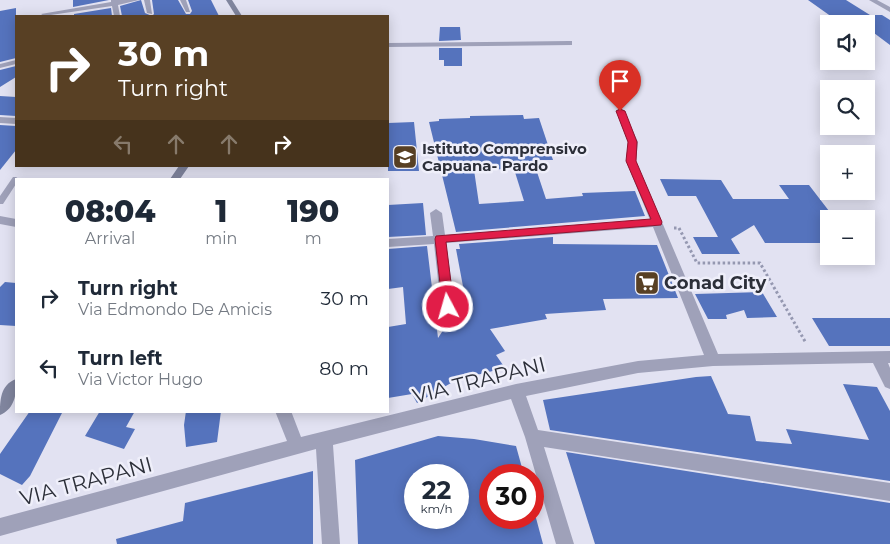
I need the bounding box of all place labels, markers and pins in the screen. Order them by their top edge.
pin [599,60,641,111]
place label: Istituto Comprensivo Capuana- Pardo [422,139,587,175]
school or university icon: Istituto Comprensivo Capuana- Pardo [392,144,418,170]
supermarket icon: Conad City [634,270,660,296]
place label: Conad City [664,272,766,294]

